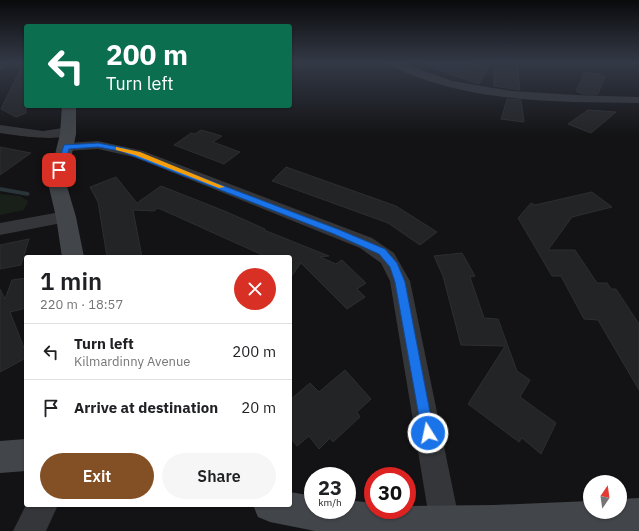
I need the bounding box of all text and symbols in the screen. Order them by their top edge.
text: 200 m [106,36,188,73]
icon: left [40,40,92,92]
text: Turn left [106,72,174,95]
pin [42,153,76,187]
icon: arrive [48,159,70,181]
text: 1 min [40,265,102,297]
button: close [234,268,276,310]
text: 220 m · 18:57 [40,296,123,313]
text: Turn left [74,334,134,353]
icon: left [40,341,62,363]
text: 200 m [232,342,276,361]
text: Kilmardinny Avenue [74,353,190,370]
icon: arrive [40,397,62,419]
text: Arrive at destination [74,398,218,417]
text: 20 m [241,398,276,417]
position arrow [407,412,449,454]
button: Exit [40,453,154,499]
button: Share [162,453,276,499]
speed limit sign: 30 [364,467,416,519]
text: 23 [318,474,342,501]
north arrow [583,475,627,519]
map controls [583,475,627,519]
text: km/h [318,496,342,509]

